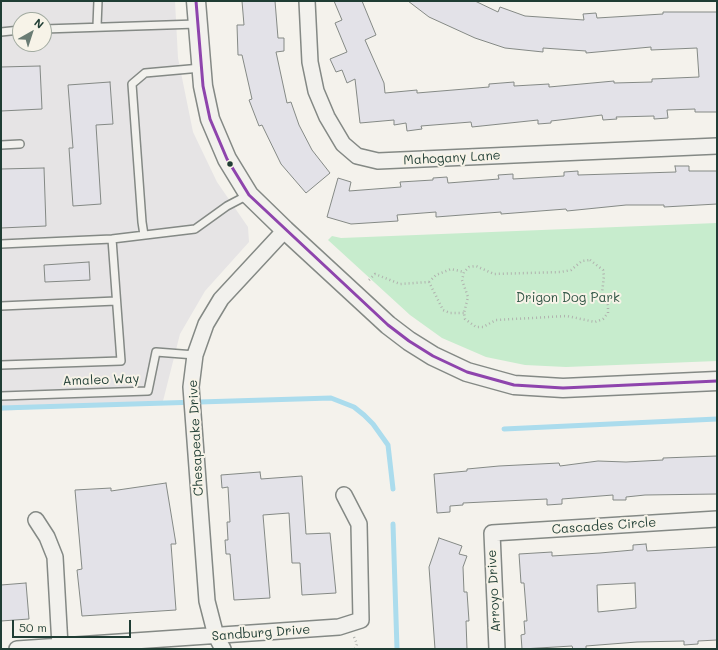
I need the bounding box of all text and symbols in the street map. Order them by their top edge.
north arrow [12,12,52,52]
text: N [31,15,47,32]
street label: Mahogany Lane [403,148,501,168]
unlabelled marker [225,159,235,169]
park label: Drigon Dog Park [516,290,620,306]
street label: Amaleo Way [62,371,140,389]
street label: Chesapeake Drive [185,379,207,497]
street label: Cascades Circle [551,515,657,537]
street label: Arroyo Drive [484,549,504,633]
scale bar [14,612,133,638]
text: 50 m [19,619,47,635]
street label: Sandburg Drive [211,622,311,644]

